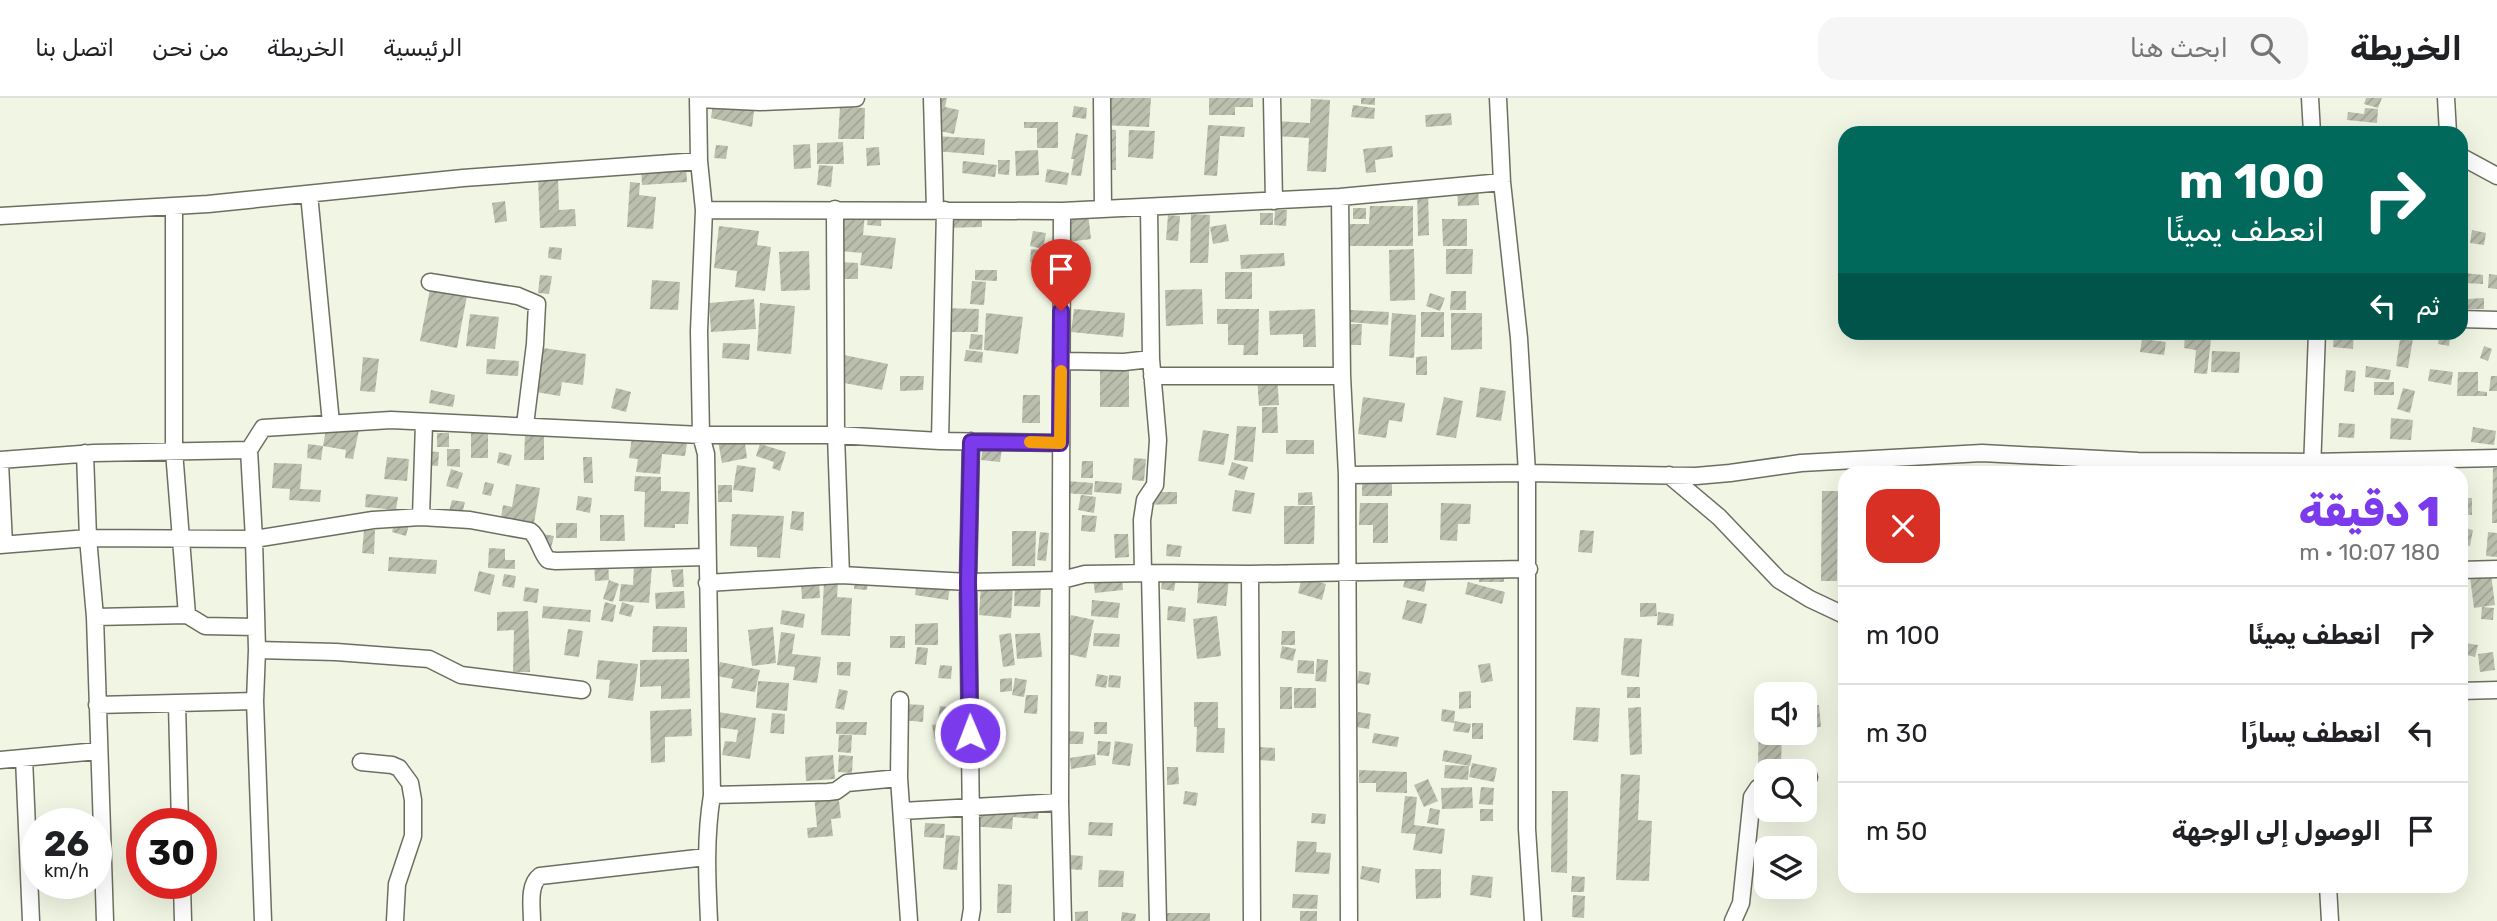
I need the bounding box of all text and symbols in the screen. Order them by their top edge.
search box [1818,17,2308,80]
icon: search [2246,29,2284,67]
text: الخريطة [2350,29,2462,68]
text: ابحث هنا [2130,33,2228,64]
text: اتصل بنا [35,34,114,62]
text: من نحن [152,34,229,62]
text: الخريطة [267,34,345,62]
text: الرئيسية [383,34,463,62]
text: 100 m [2179,152,2325,210]
icon: right [2349,154,2440,245]
text: انعطف يمينًا [2165,211,2325,249]
pin [1031,239,1091,311]
icon: arrive [1042,250,1080,288]
icon: left [2364,287,2402,325]
text: ثم [2416,291,2440,322]
text: 1 دقيقة [2299,487,2440,537]
button: close [1866,489,1940,563]
text: 180 m · 10:07 [2299,538,2440,566]
icon: right [2402,616,2440,654]
text: 100 m [1866,620,1940,651]
text: انعطف يمينًا [2248,620,2381,651]
map controls [1754,682,1817,899]
button: sound [1754,682,1817,745]
position arrow [933,696,1007,770]
icon: left [2402,714,2440,752]
text: 30 m [1866,718,1928,749]
text: انعطف يسارًا [2240,718,2381,749]
button: search [1754,759,1817,822]
speed limit sign: 30 [126,808,217,899]
icon: arrive [2402,812,2440,850]
text: 50 m [1866,816,1927,847]
text: الوصول إلى الوجهة [2172,816,2381,847]
text: 26 [44,823,89,865]
button: layers [1754,836,1817,899]
text: km/h [44,860,89,882]

